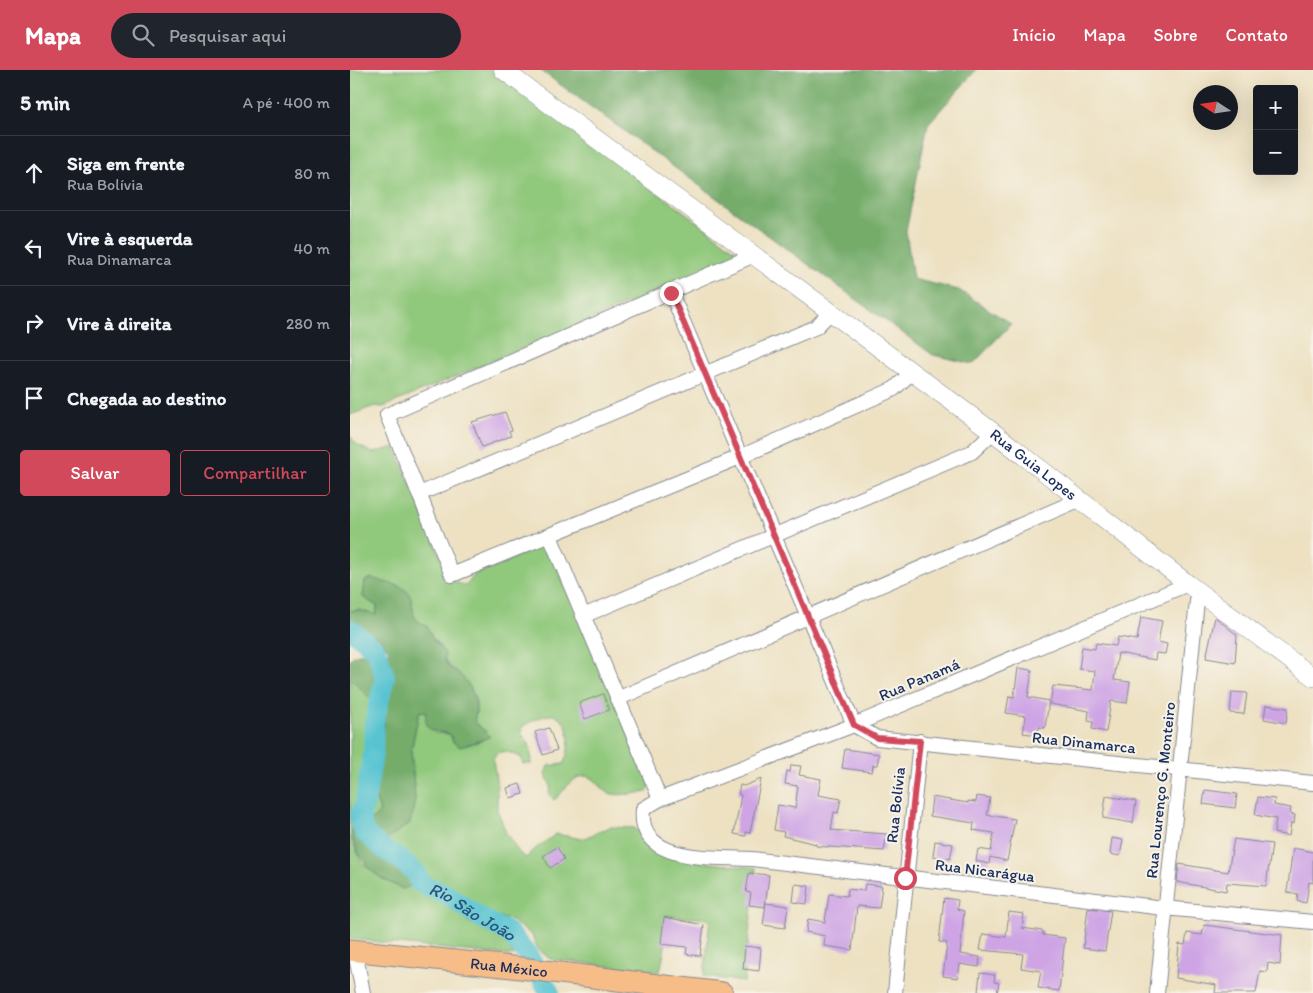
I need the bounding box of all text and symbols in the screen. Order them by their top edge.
search box [111,13,461,58]
text: Mapa [25,21,81,50]
icon: search [129,21,157,49]
text: Pesquisar aqui [169,24,286,47]
text: Início [1012,24,1056,46]
text: Mapa [1084,24,1126,46]
text: Sobre [1154,24,1198,46]
text: Contato [1226,24,1288,46]
north arrow [1193,85,1238,130]
map controls [1253,85,1298,175]
button: + [1253,85,1298,130]
text: 5 min [20,90,70,115]
text: A pé · 400 m [243,93,330,112]
button: − [1253,130,1298,175]
text: Siga em frente [67,152,185,175]
icon: ahead [20,159,48,187]
text: 80 m [294,164,330,183]
text: Rua Bolívia [67,175,143,194]
text: Vire à esquerda [67,227,193,250]
icon: left [20,234,48,262]
text: 40 m [293,239,330,258]
text: Rua Dinamarca [67,250,171,269]
route end [660,282,683,305]
icon: right [20,309,48,337]
text: Vire à direita [67,312,172,335]
text: 280 m [286,314,330,333]
icon: arrive [20,384,48,412]
text: Chegada ao destino [67,387,226,410]
street label: Rua Guia Lopes [986,424,1081,504]
button: Salvar [20,450,170,496]
button: Compartilhar [180,450,330,496]
street label: Rua Panamá [876,654,963,705]
street label: Rua Lourenço G. Monteiro [1142,701,1179,879]
street label: Rua Dinamarca [1031,728,1138,757]
street label: Rua Bolívia [882,766,909,844]
street label: Rua Nicarágua [934,855,1037,886]
route start [894,867,917,890]
water label: Rio São João [426,878,522,946]
street label: Rua México [469,954,549,981]

